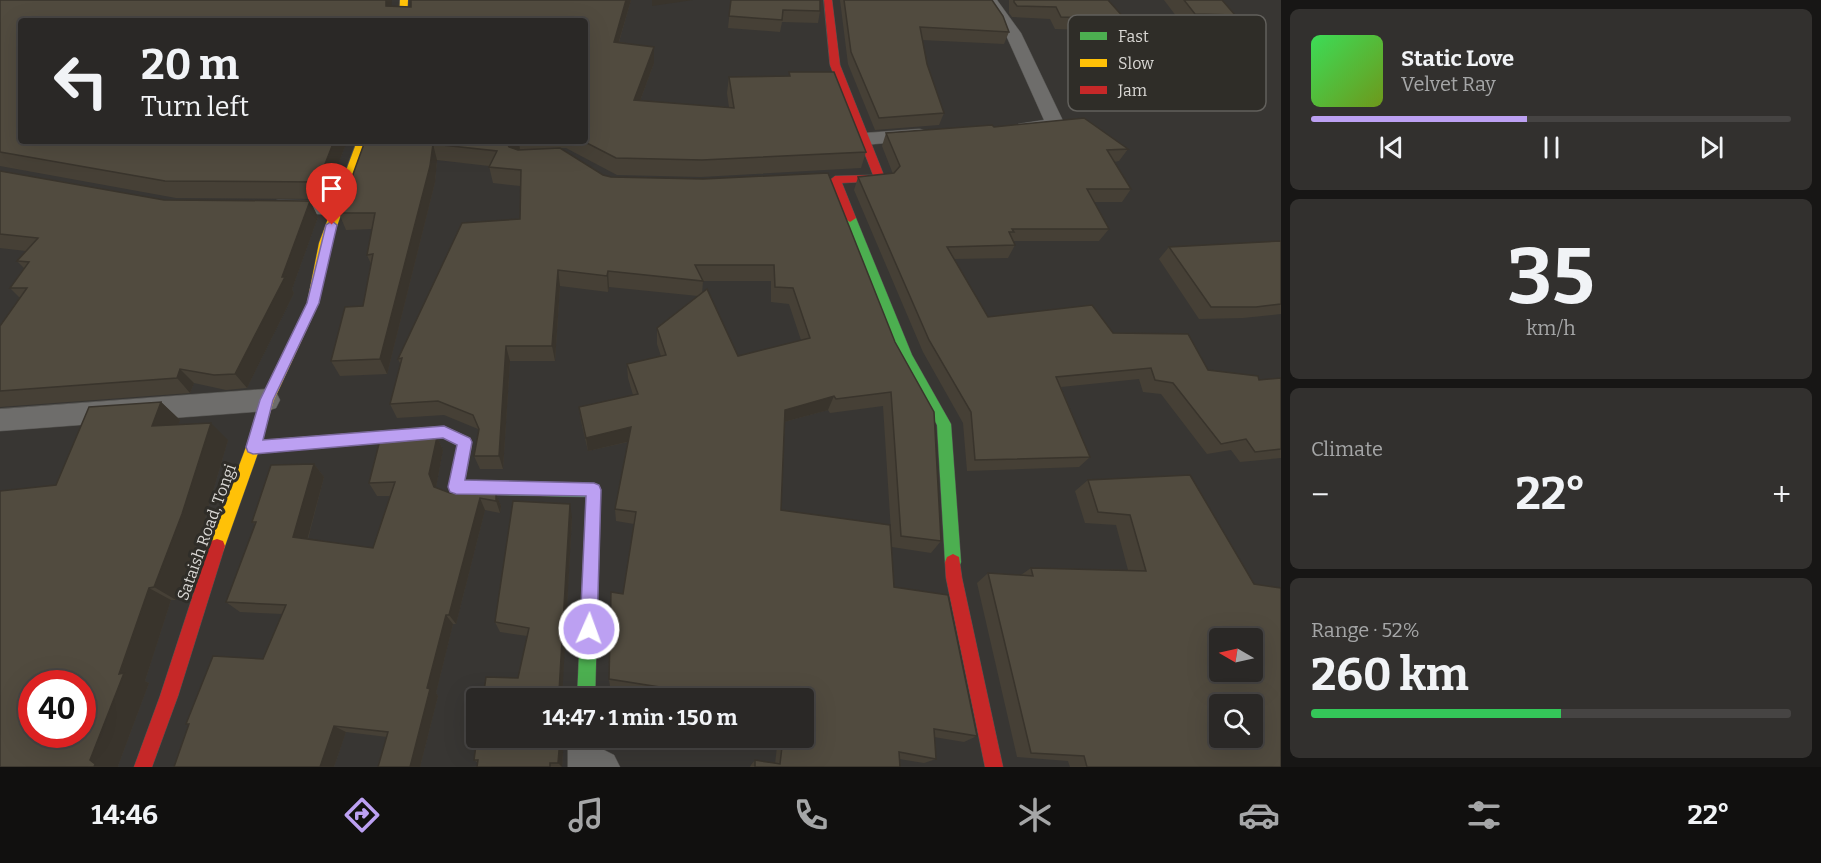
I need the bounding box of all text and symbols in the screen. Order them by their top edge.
legend [1068,15,1266,111]
text: Fast [1118,27,1149,46]
text: 20 m [141,40,239,90]
icon: left [42,42,120,120]
text: Static Love [1401,45,1514,72]
text: Slow [1118,54,1154,73]
text: Velvet Ray [1401,72,1496,96]
text: Jam [1117,81,1147,100]
text: Turn left [141,91,249,123]
icon: previous [1375,131,1408,164]
icon: pause [1535,131,1568,164]
icon: next [1695,131,1728,164]
pin [306,163,357,225]
icon: arrive [315,172,348,205]
text: 35 [1507,230,1595,324]
text: km/h [1526,316,1576,340]
text: Climate [1311,437,1383,461]
street label: Sataish Road, Tongi [173,461,240,603]
text: 22° [1515,467,1586,521]
text: − [1311,475,1329,515]
text: + [1772,475,1791,515]
position arrow [557,597,621,661]
text: Range · 52% [1311,618,1420,642]
north arrow [1209,628,1263,682]
map controls [1209,628,1263,748]
text: 260 km [1311,648,1469,702]
speed limit sign: 40 [18,670,96,748]
button: search [1209,694,1263,748]
text: 14:47 · 1 min · 150 m [542,704,738,731]
icon: directions [341,794,383,836]
icon: music [565,794,607,836]
icon: phone [790,794,832,836]
icon: climate [1014,794,1056,836]
icon: car [1238,794,1280,836]
icon: filters [1463,794,1505,836]
text: 14:46 [91,799,158,831]
text: 22° [1687,799,1730,831]

